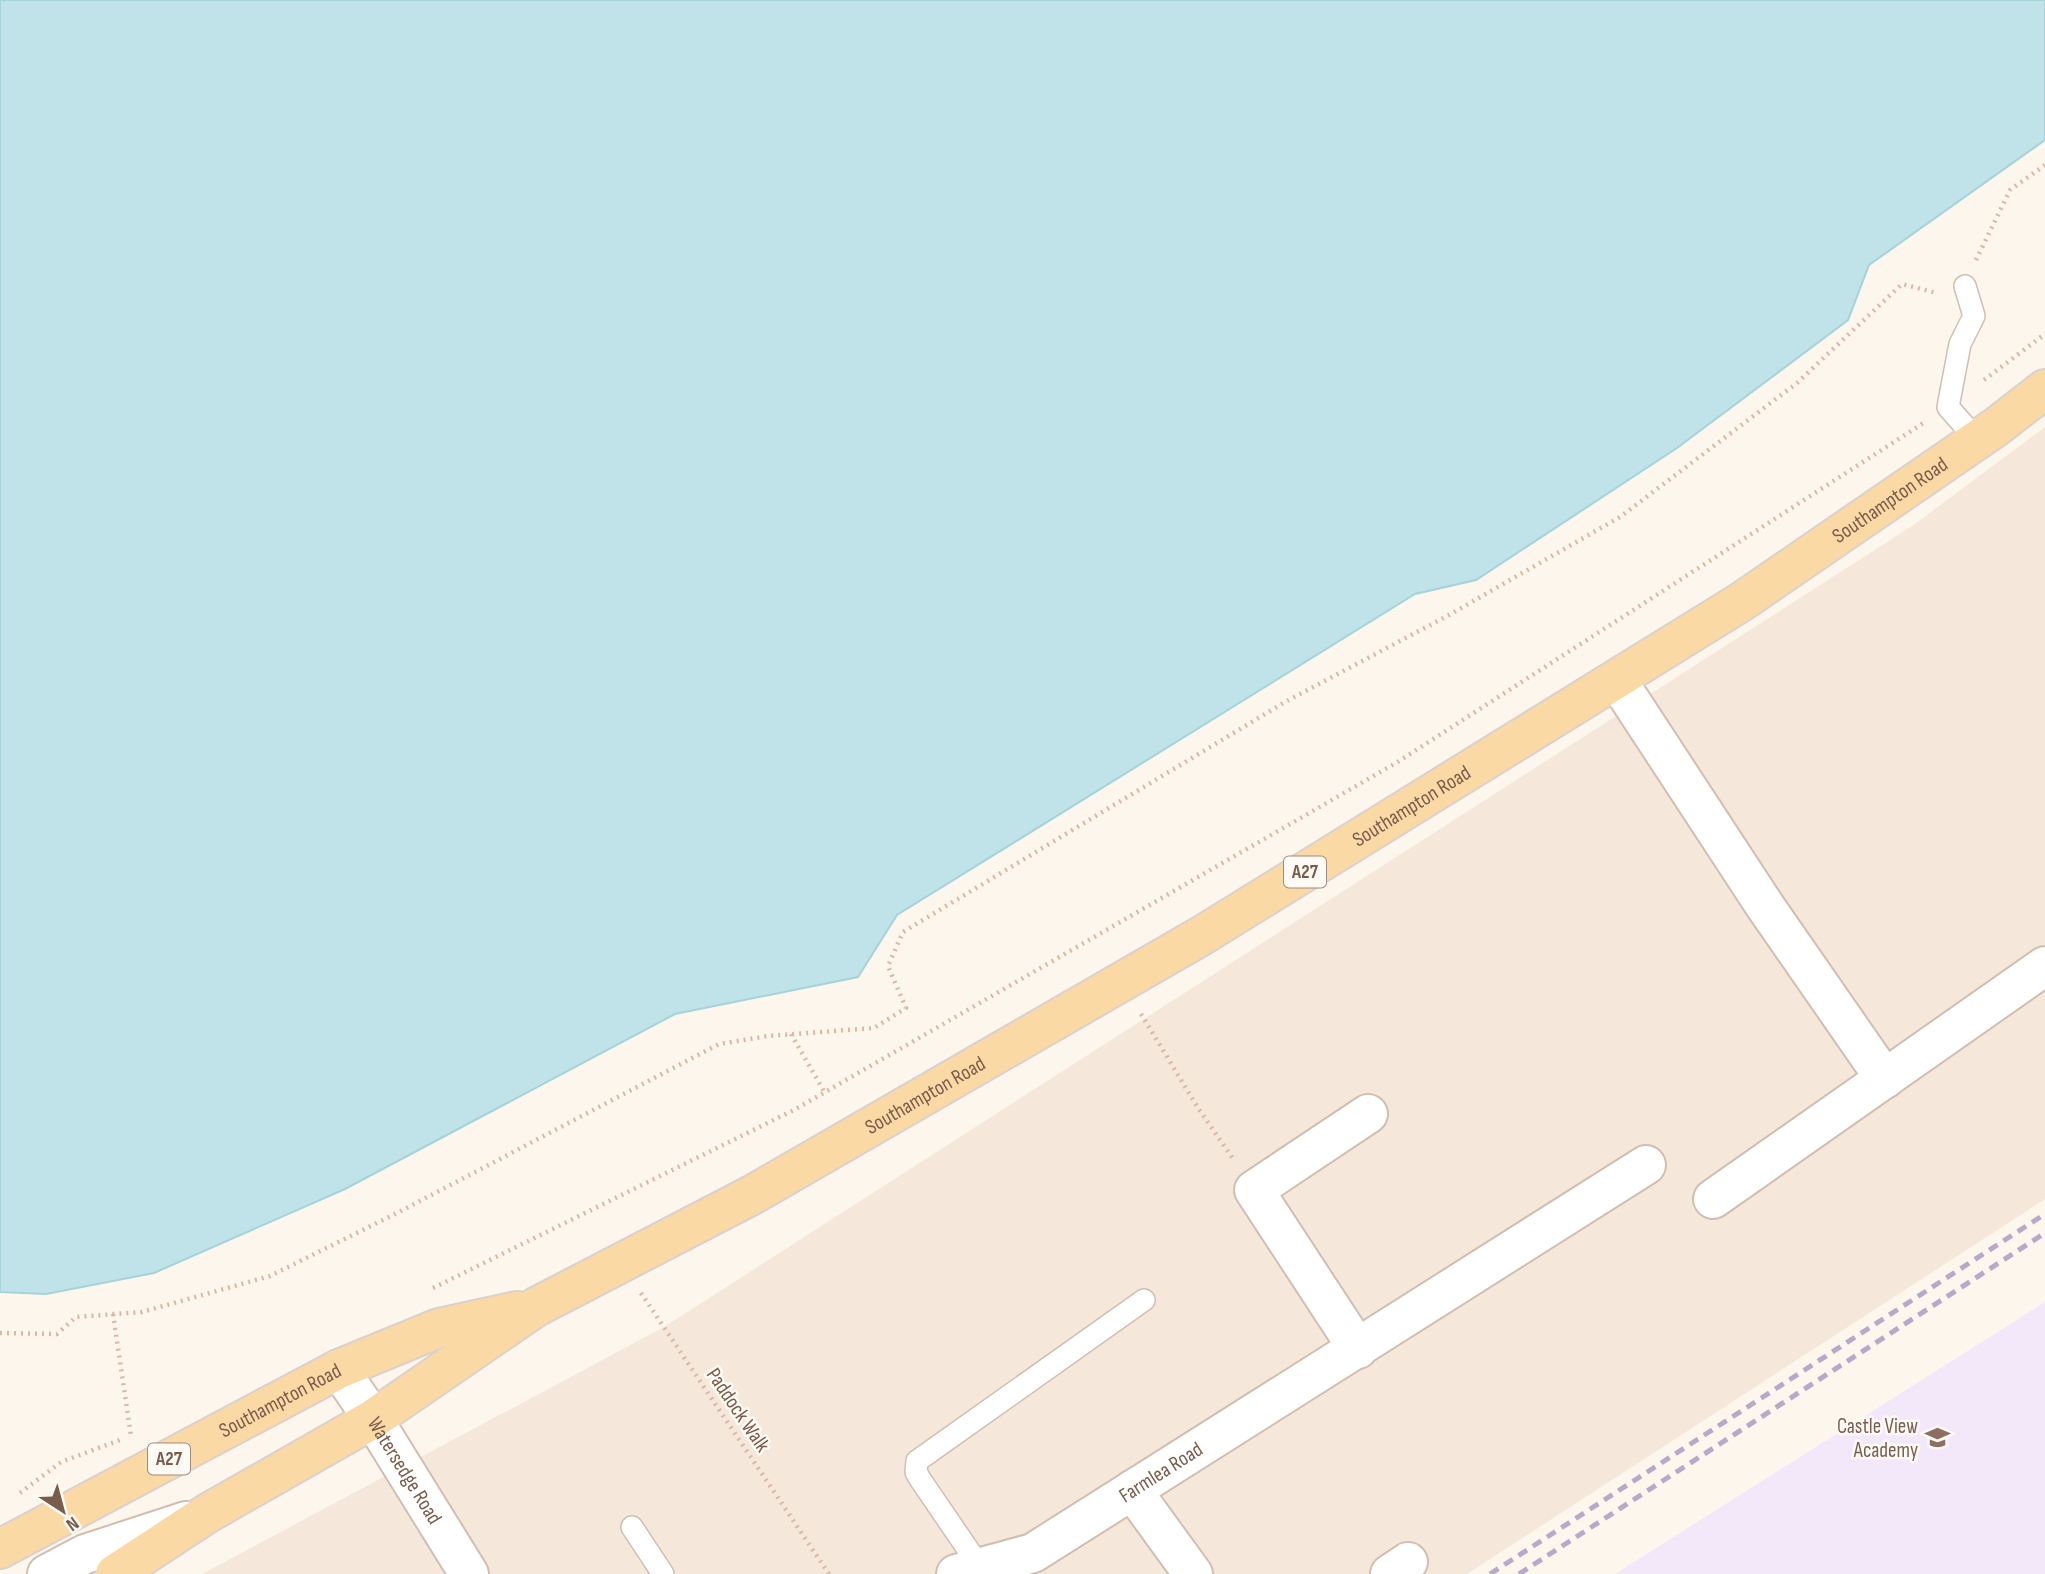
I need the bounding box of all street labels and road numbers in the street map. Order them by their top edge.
street label: Southampton Road [1827,451,1952,548]
street label: Southampton Road [1348,760,1475,852]
road number: A27 [1284,856,1326,888]
street label: Southampton Road [861,1051,990,1140]
street label: Southampton Road [215,1358,345,1443]
street label: Paddock Walk [701,1363,775,1457]
street label: Watersedge Road [362,1412,447,1529]
street label: Farmlea Road [1114,1436,1207,1508]
road number: A27 [148,1443,190,1474]

